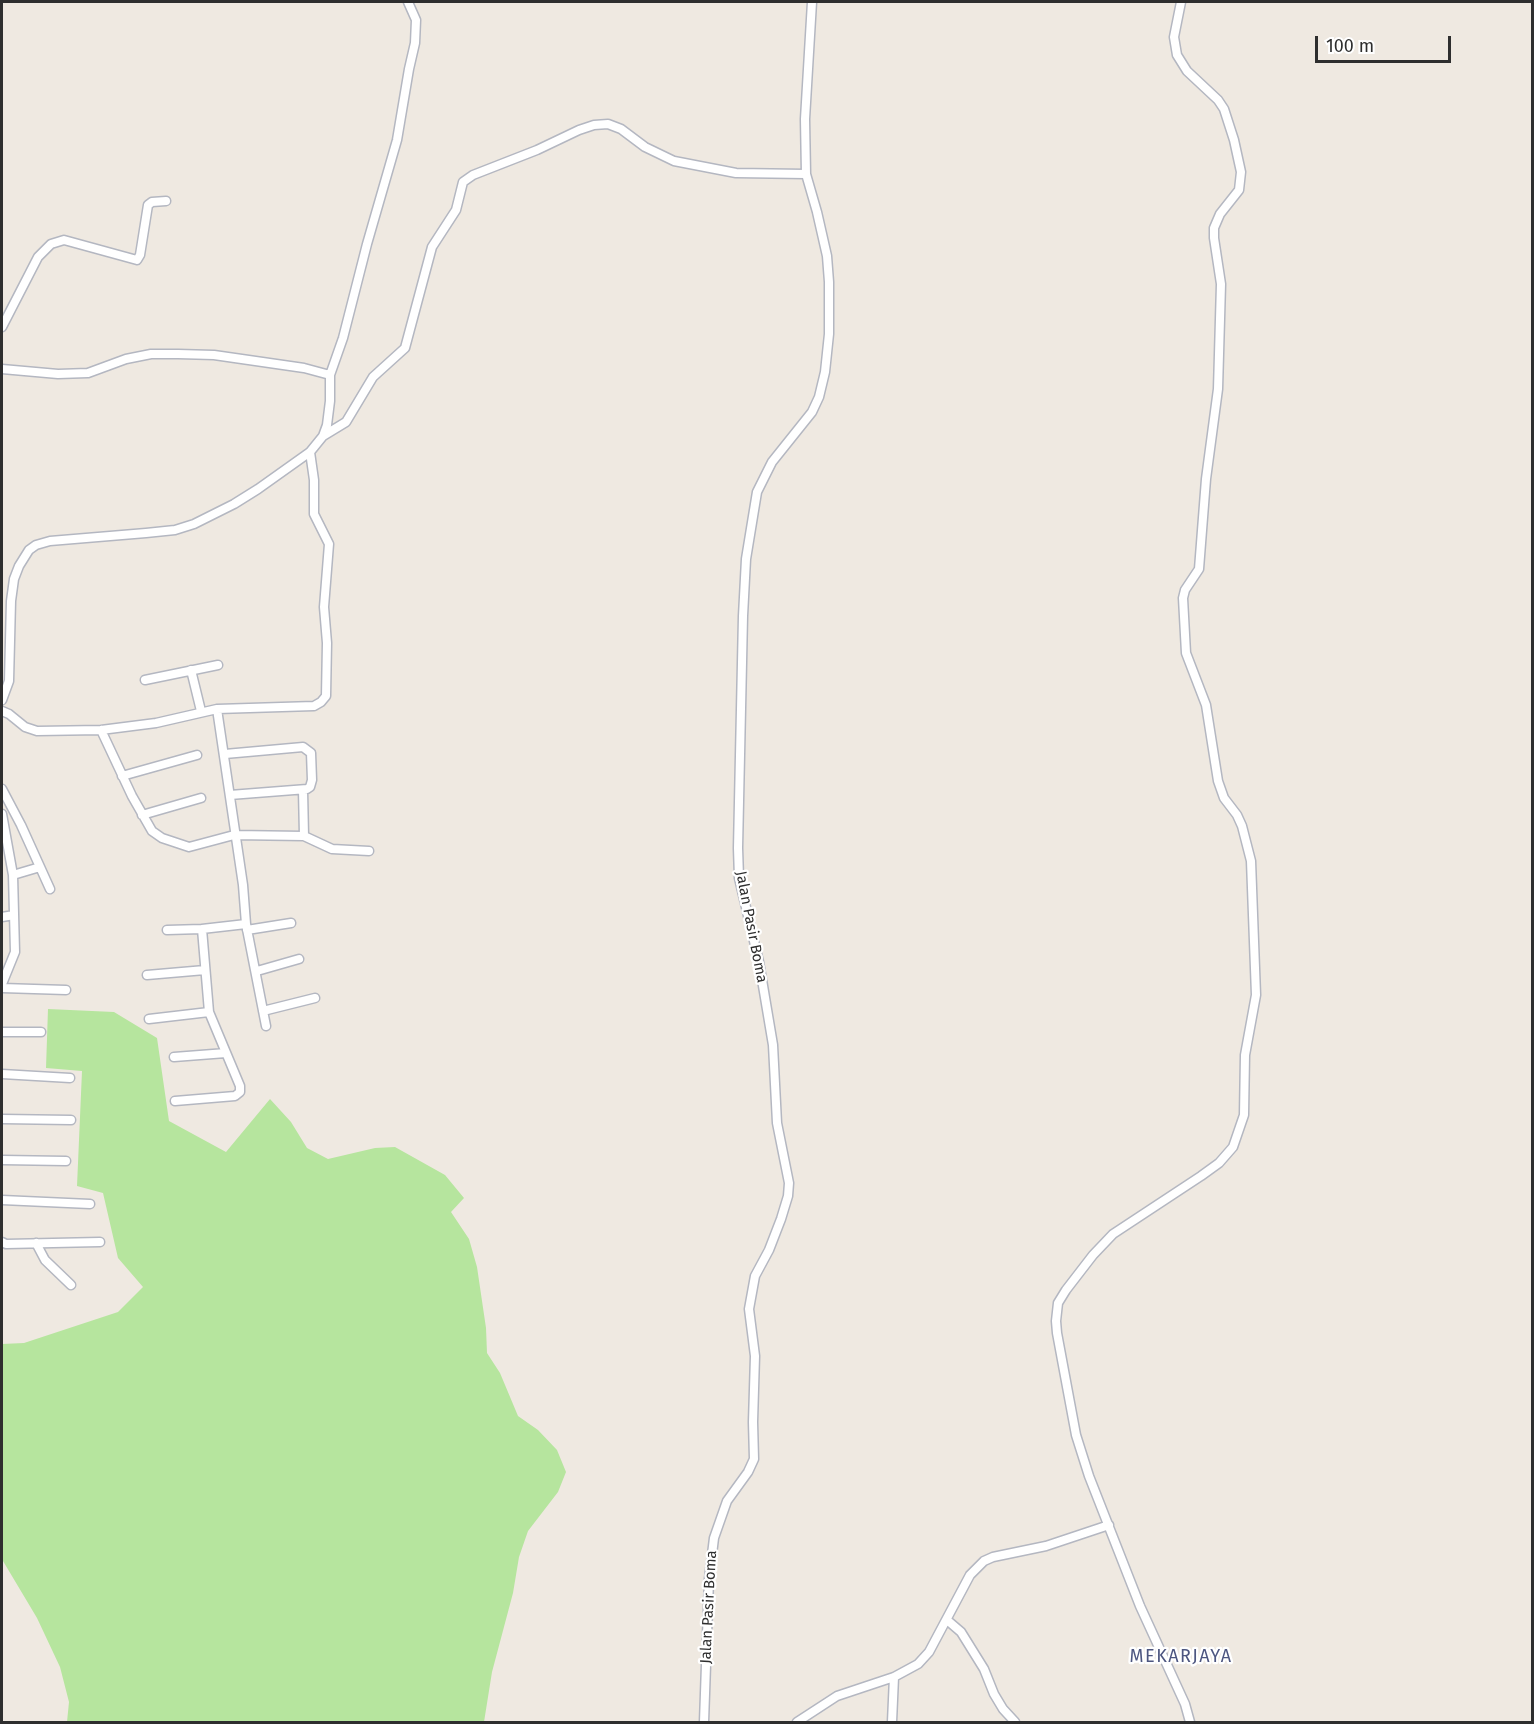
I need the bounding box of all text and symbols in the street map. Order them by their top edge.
scale bar [1318,24,1454,62]
text: 100 m [1326,35,1374,57]
street label: Jalan Pasir Boma [731,870,771,984]
street label: Jalan Pasir Boma [697,1550,721,1664]
district label: MEKARJAYA [1129,1646,1233,1668]

